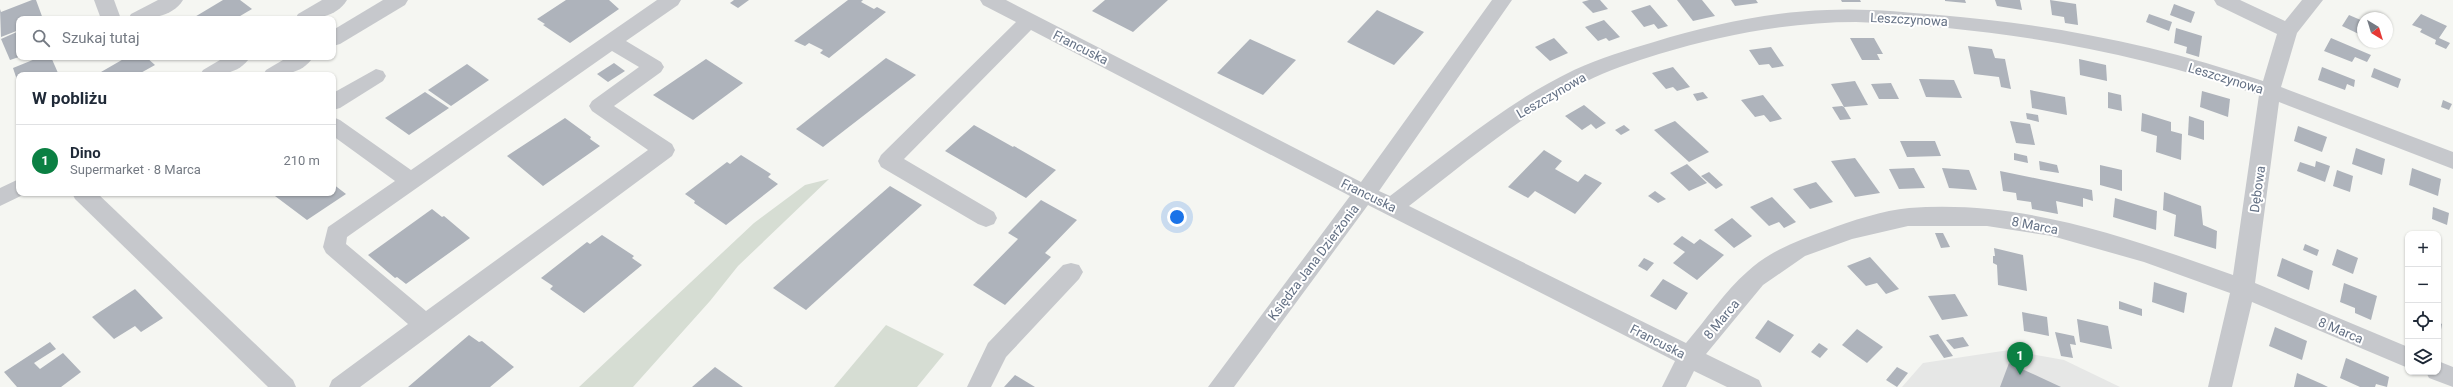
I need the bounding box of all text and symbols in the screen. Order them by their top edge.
street label: Leszczynowa [1870,10,1948,29]
north arrow [2357,12,2393,48]
search box [16,16,336,60]
icon: search [30,27,52,49]
street label: Francuska [1051,27,1111,68]
text: Szukaj tutaj [62,29,140,47]
street label: Leszczynowa [2186,60,2265,97]
street label: Leszczynowa [1514,69,1589,121]
text: W pobliżu [32,88,107,108]
text: Dino [70,144,101,162]
text: 1 [41,153,49,168]
text: 210 m [283,153,320,168]
text: Supermarket · 8 Marca [70,162,201,177]
street label: Dębowa [2247,165,2268,213]
street label: Francuska [1339,176,1399,215]
street label: Księdza Jana Dzierżonia [1265,201,1362,323]
your location [1167,207,1187,227]
street label: 8 Marca [2010,214,2059,237]
map controls [2405,231,2441,375]
button: + [2405,231,2441,267]
button: − [2405,267,2441,303]
street label: 8 Marca [1700,296,1742,342]
button: locate [2405,303,2441,339]
street label: 8 Marca [2316,314,2365,347]
street label: Francuska [1628,321,1688,362]
button: layers [2405,339,2441,375]
pin: 1 [2007,342,2033,375]

